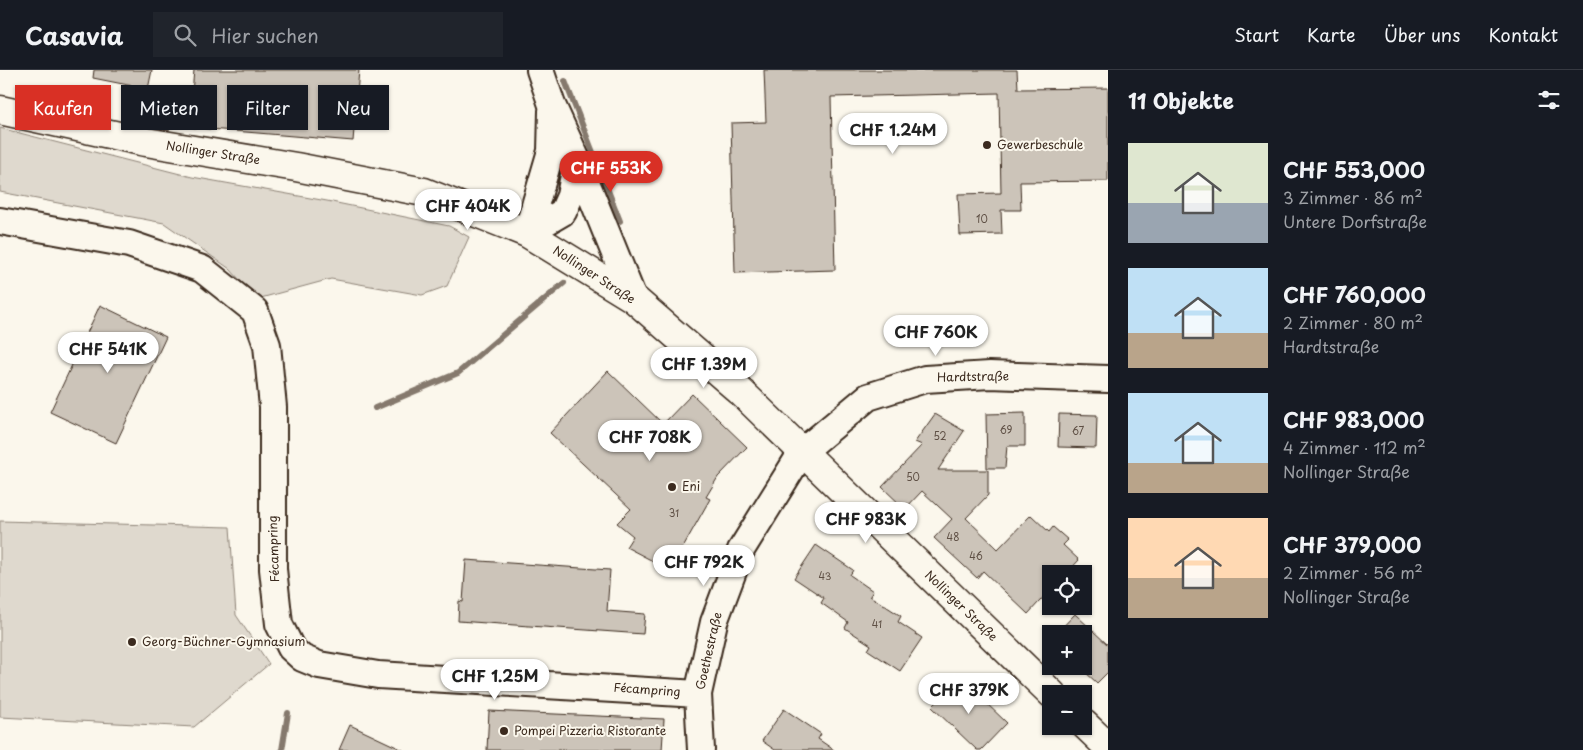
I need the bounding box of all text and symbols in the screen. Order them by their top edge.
search box [153,12,503,57]
text: Casavia [25,17,123,53]
icon: search [171,21,199,49]
text: Hier suchen [211,21,319,49]
text: Start [1234,21,1279,48]
text: Karte [1307,21,1356,48]
text: Über uns [1384,21,1460,48]
text: Kontakt [1488,21,1558,48]
text: 11 Objekte [1128,84,1234,116]
chip: Kaufen [15,85,111,130]
chip: Mieten [121,85,217,130]
chip: Filter [227,85,308,130]
chip: Neu [318,85,389,130]
icon: filters [1535,86,1563,114]
pin: CHF 1.24M [836,112,950,155]
text: CHF 1.24M [849,117,937,141]
place label: Gewerbeschule [997,135,1084,153]
street label: Nollinger Straße [165,136,261,168]
marker: Gewerbeschule [981,139,993,151]
pin: CHF 553K [559,150,663,193]
text: CHF 553,000 [1283,153,1425,185]
text: CHF 553K [571,155,651,179]
icon: home [1168,163,1228,223]
text: 3 Zimmer · 86 m² [1283,185,1423,209]
pin: CHF 404K [416,189,520,231]
text: CHF 404K [426,193,510,217]
text: Untere Dorfstraße [1283,209,1427,233]
house number: 10 [976,211,988,226]
street label: Nollinger Straße [550,241,639,308]
text: CHF 760,000 [1283,278,1426,310]
icon: home [1168,288,1228,348]
text: 2 Zimmer · 80 m² [1283,310,1423,334]
pin: CHF 760K [884,314,988,357]
text: CHF 760K [894,319,978,343]
pin: CHF 541K [56,332,160,374]
text: Hardtstraße [1283,334,1379,358]
text: CHF 541K [69,336,147,360]
pin: CHF 1.39M [647,346,761,389]
text: CHF 1.39M [661,351,747,375]
street label: Hardtstraße [937,366,1009,386]
text: CHF 983,000 [1283,403,1424,435]
icon: home [1168,413,1228,473]
pin: CHF 708K [598,420,702,462]
house number: 69 [1000,422,1012,437]
house number: 67 [1072,423,1084,438]
text: CHF 708K [609,424,691,448]
house number: 52 [933,428,947,443]
text: 4 Zimmer · 112 m² [1283,435,1426,459]
text: Nollinger Straße [1283,459,1410,483]
house number: 50 [906,469,920,484]
place label: Eni [682,477,700,495]
marker: Eni [666,481,678,493]
pin: CHF 983K [814,502,918,544]
house number: 31 [669,505,679,520]
text: CHF 983K [826,506,906,530]
street label: Fécampring [263,515,283,583]
text: CHF 379,000 [1283,528,1421,560]
house number: 48 [947,529,959,544]
icon: home [1168,538,1228,598]
pin: CHF 792K [652,544,756,587]
house number: 46 [969,548,983,563]
text: CHF 792K [664,549,744,573]
text: 2 Zimmer · 56 m² [1283,560,1423,584]
map controls [1042,565,1092,735]
button: locate [1042,565,1092,615]
street label: Nollinger Straße [921,566,1002,645]
house number: 43 [819,568,832,583]
text: Nollinger Straße [1283,584,1410,608]
street label: Goethestraße [690,610,726,691]
house number: 41 [872,616,882,631]
button: + [1042,625,1092,675]
place label: Georg-Büchner-Gymnasium [142,632,305,650]
marker: Georg-Büchner-Gymnasium [126,636,138,648]
pin: CHF 1.25M [438,658,552,701]
text: CHF 1.25M [451,663,539,687]
pin: CHF 379K [917,672,1021,715]
text: CHF 379K [929,677,1009,701]
street label: Fécampring [613,678,681,700]
button: − [1042,685,1092,735]
place label: Pompei Pizzeria Ristorante [514,721,667,739]
marker: Pompei Pizzeria Ristorante [498,725,510,737]

